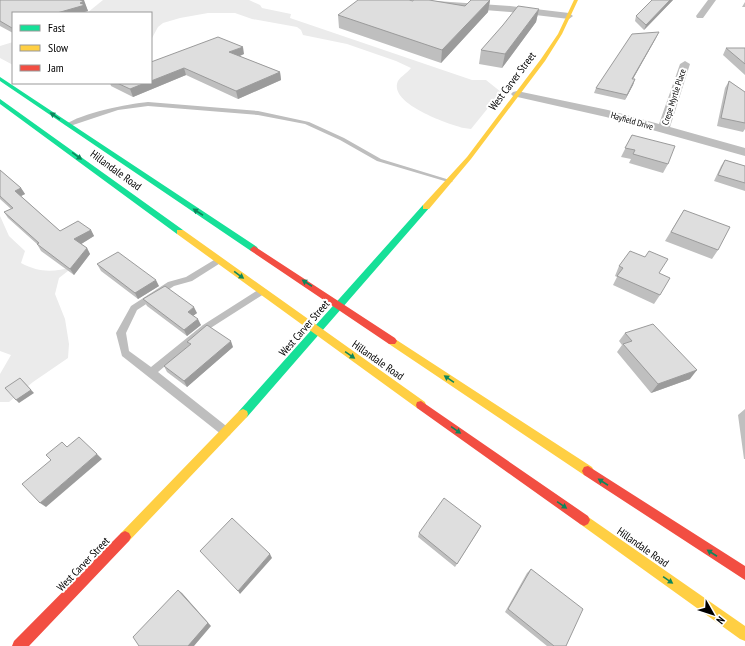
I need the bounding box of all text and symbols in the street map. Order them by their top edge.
legend [12,12,152,84]
text: Fast [48,20,66,35]
text: Slow [48,40,69,55]
street label: West Carver Street [485,49,539,113]
text: Jam [47,60,64,75]
street label: Crepe Myrtle Place [659,67,688,126]
street label: Hayfield Drive [610,109,655,132]
one-way arrow [50,112,61,120]
street label: Hillandale Road [88,147,145,193]
one-way arrow [72,152,83,161]
one-way arrow [193,208,203,216]
one-way arrow [233,271,244,279]
one-way arrow [302,279,312,287]
street label: West Carver Street [276,297,332,359]
street label: Hillandale Road [349,337,407,383]
one-way arrow [345,351,355,359]
one-way arrow [443,375,454,382]
one-way arrow [451,426,461,434]
one-way arrow [597,478,609,485]
one-way arrow [557,501,568,509]
street label: Hillandale Road [614,524,672,570]
street label: West Carver Street [54,534,112,594]
one-way arrow [706,549,718,556]
one-way arrow [663,576,674,584]
north arrow [693,594,733,634]
text: N [713,614,728,627]

